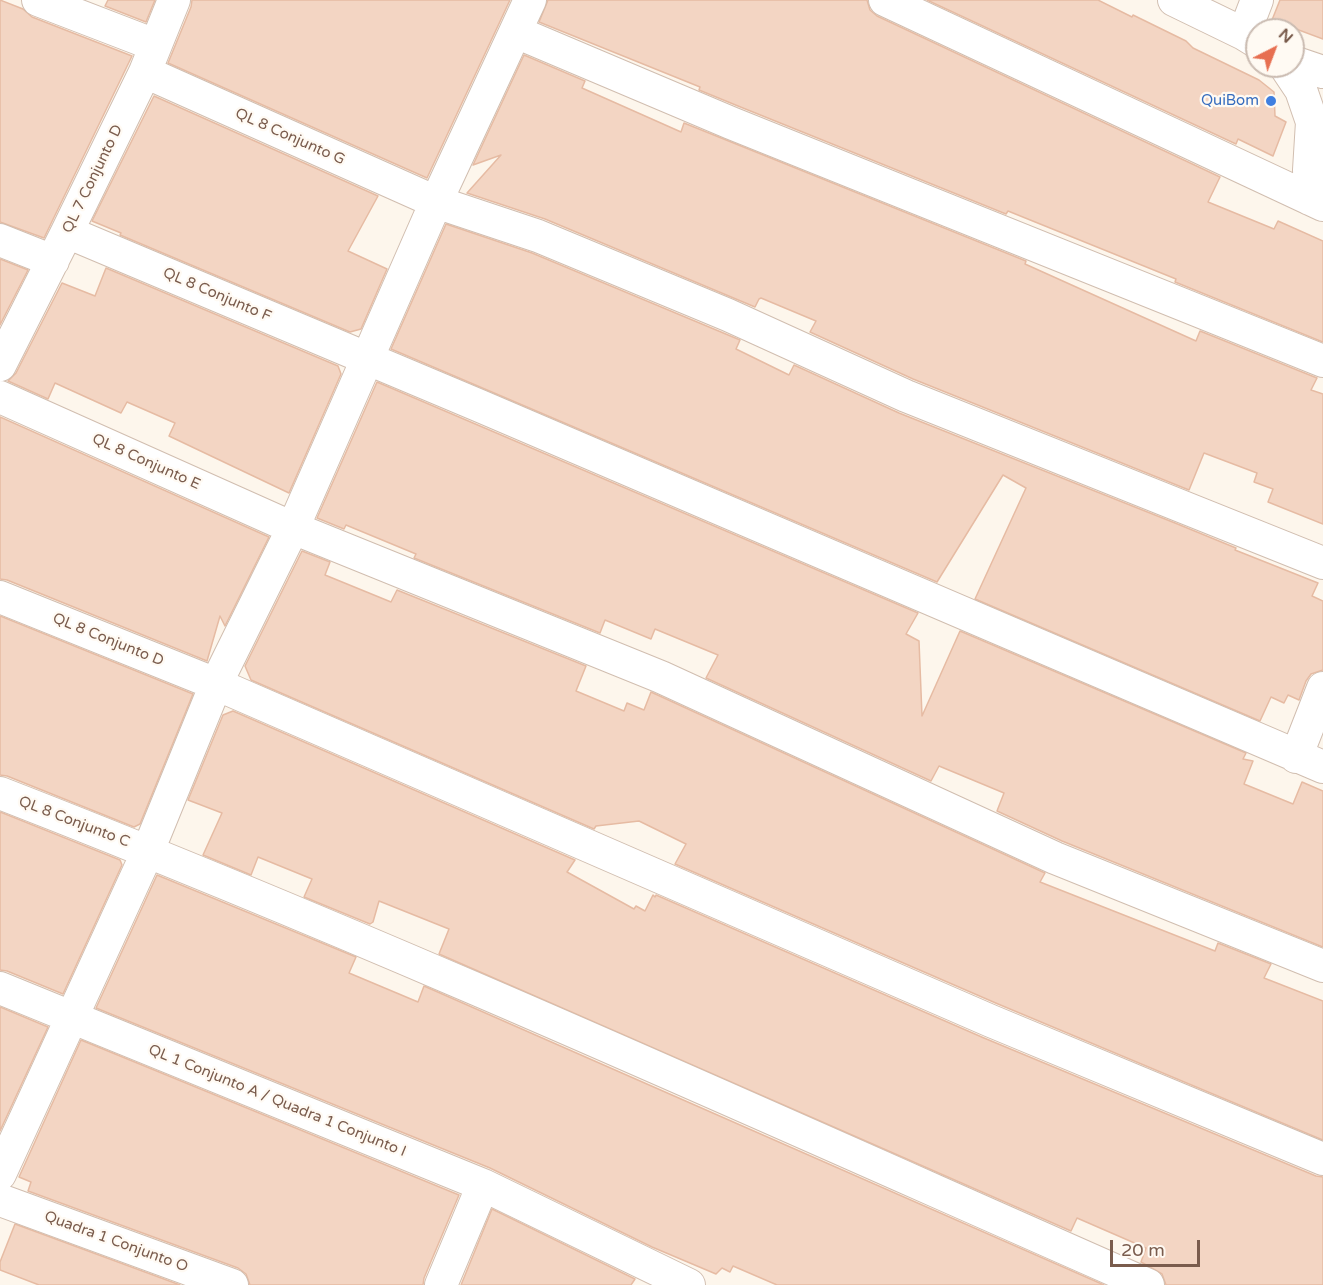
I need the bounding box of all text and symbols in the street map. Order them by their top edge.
north arrow [1245,18,1305,78]
text: N [1274,24,1297,48]
place label: QuiBom [1201,92,1259,110]
marker: QuiBom [1264,94,1278,108]
street label: QL 8 Conjunto G [232,105,348,169]
street label: QL 7 Conjunto D [59,122,127,236]
street label: QL 8 Conjunto F [160,264,274,326]
street label: QL 8 Conjunto E [89,430,203,494]
street label: QL 8 Conjunto D [50,609,166,671]
street label: QL 8 Conjunto C [16,793,132,851]
street label: QL 1 Conjunto A / Quadra 1 Conjunto I [145,1041,409,1161]
street label: Quadra 1 Conjunto O [42,1208,190,1276]
scale bar [1113,1228,1203,1266]
text: 20 m [1121,1239,1165,1261]

